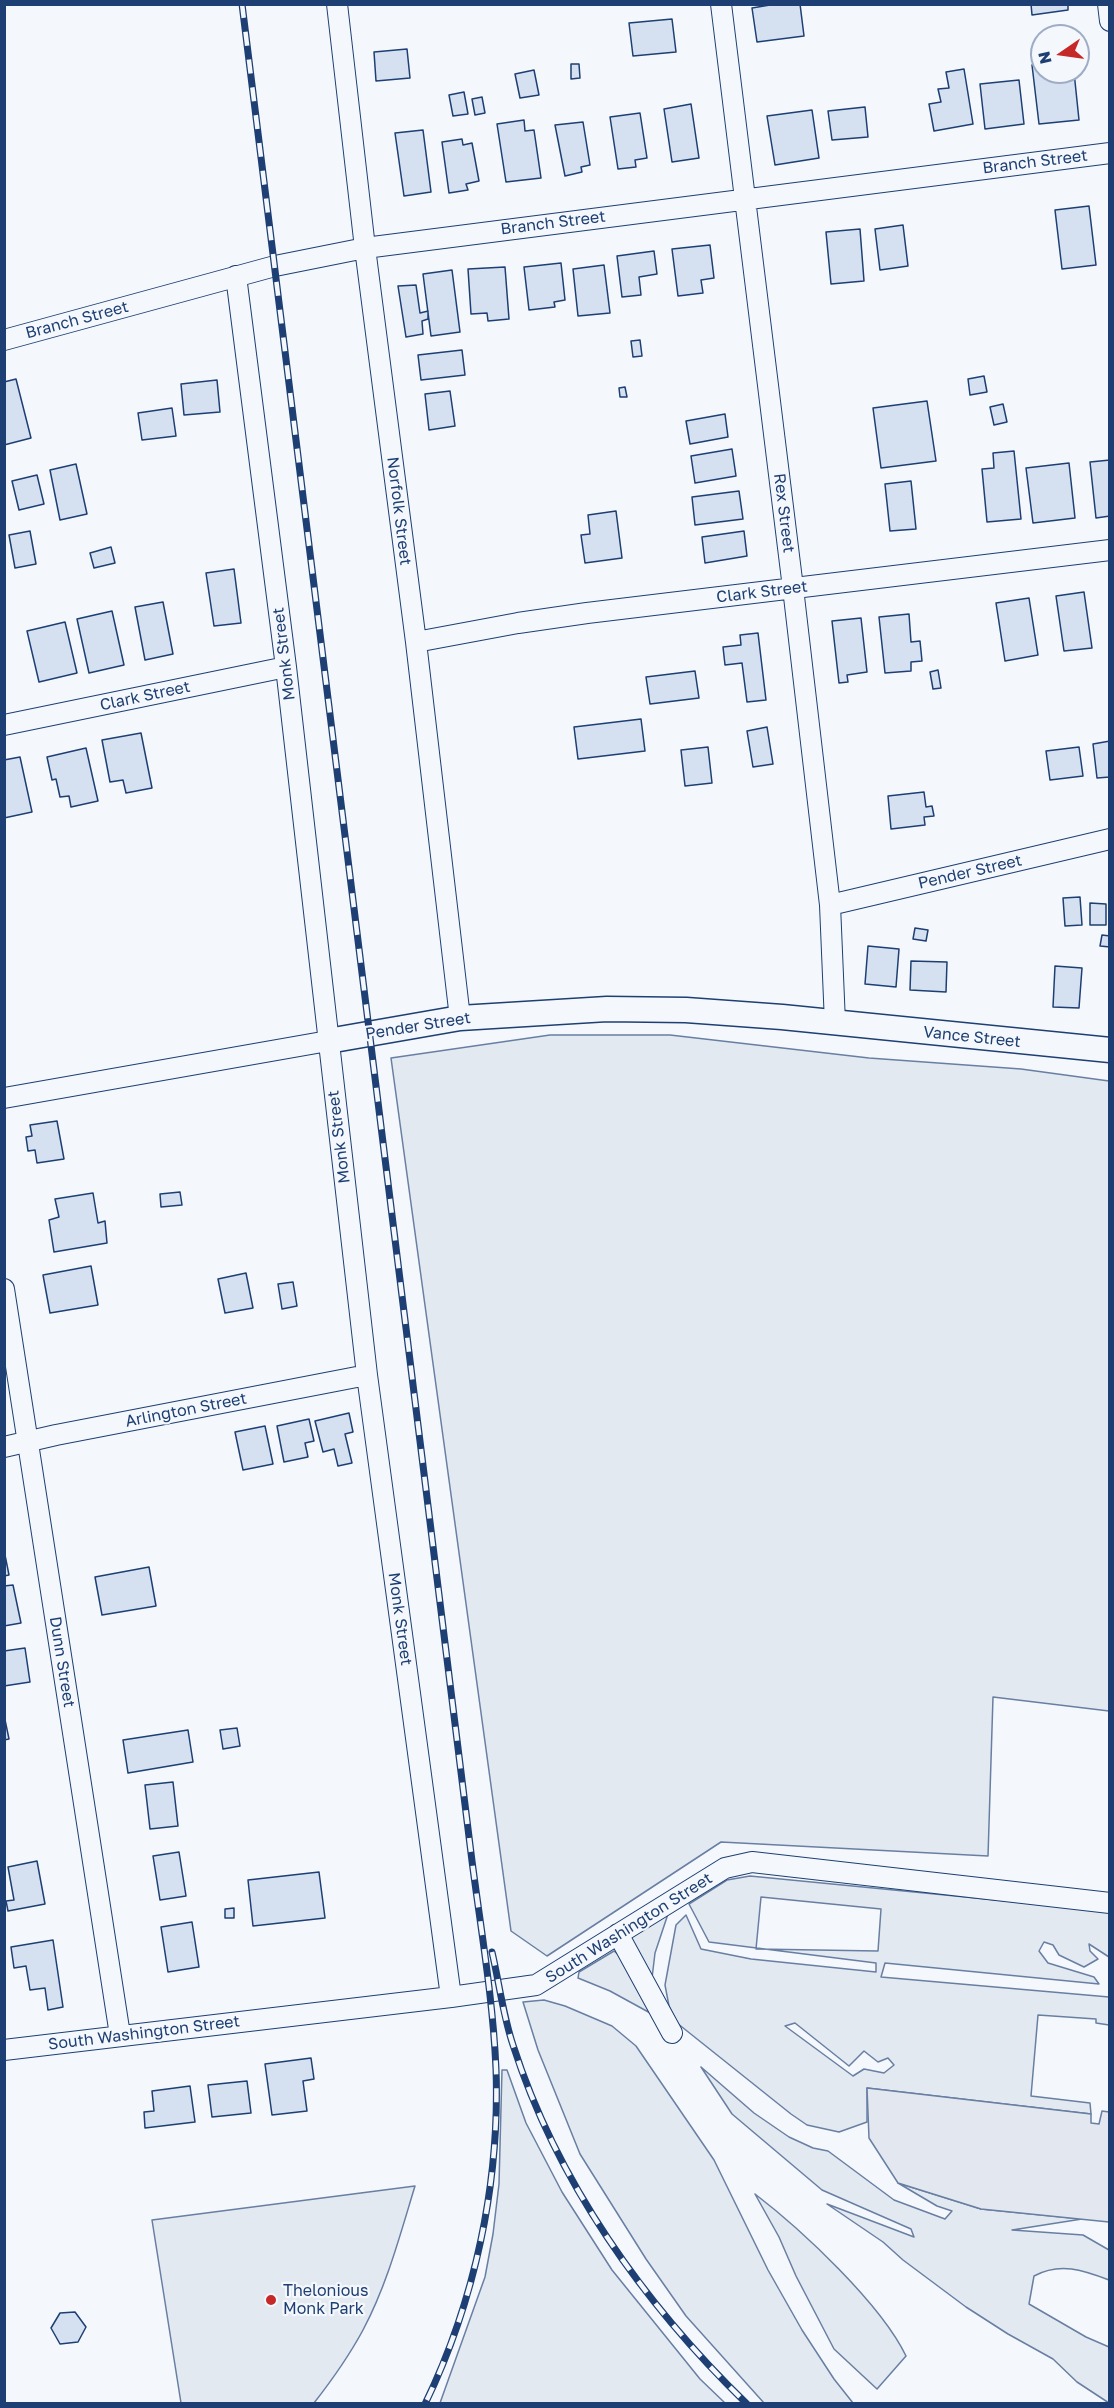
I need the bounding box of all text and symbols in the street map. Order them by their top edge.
north arrow [1030,24,1090,84]
text: N [1033,49,1056,66]
street label: Branch Street [981,146,1089,178]
street label: Branch Street [499,207,607,239]
street label: Branch Street [24,297,130,343]
street label: Norfolk Street [383,456,415,566]
street label: Rex Street [770,472,798,554]
street label: Clark Street [715,577,809,607]
street label: Monk Street [269,606,299,702]
street label: Clark Street [98,677,192,715]
street label: Pender Street [916,851,1024,893]
street label: Pender Street [364,1008,472,1044]
street label: Vance Street [922,1022,1022,1052]
street label: Monk Street [324,1089,354,1185]
street label: Arlington Street [124,1389,248,1431]
street label: Monk Street [384,1571,416,1667]
street label: Dunn Street [45,1615,79,1709]
street label: South Washington Street [542,1869,716,1987]
street label: South Washington Street [47,2012,241,2054]
place label: Thelonious Monk Park [283,2281,368,2319]
marker: Thelonious Monk Park [264,2293,278,2307]

